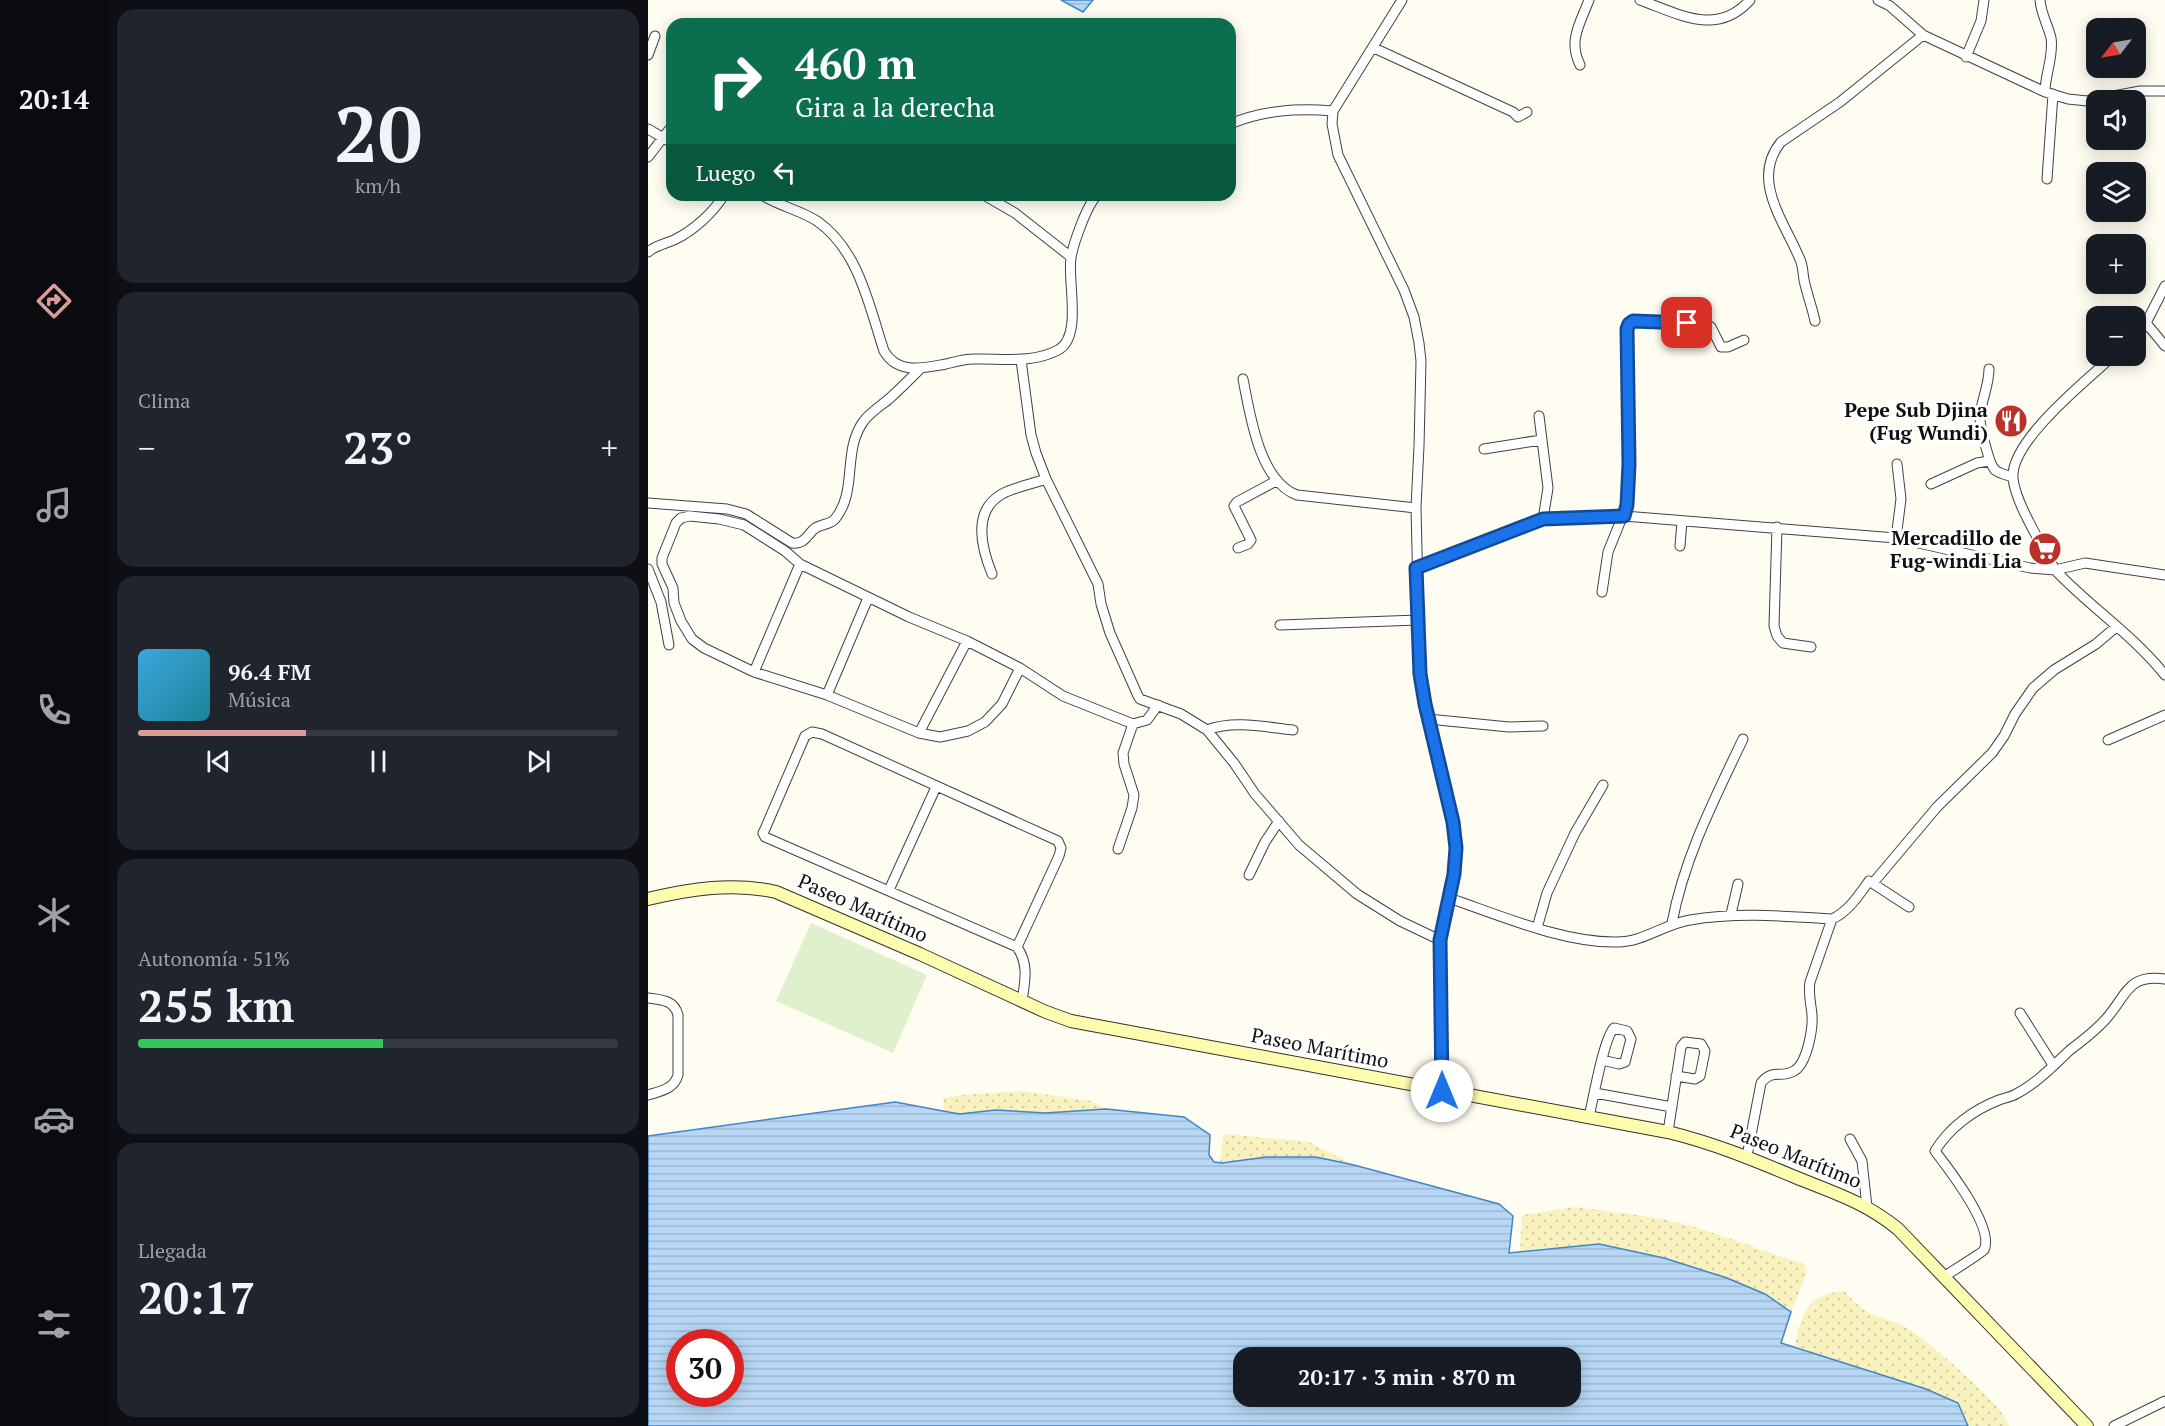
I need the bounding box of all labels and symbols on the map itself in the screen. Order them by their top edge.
north arrow [2086,18,2146,78]
pin [1661,297,1712,348]
place label: Pepe Sub Djina (Fug Wundi) [1844,396,1988,446]
restaurant icon: Pepe Sub Djina (Fug Wundi) [1993,403,2029,439]
place label: Mercadillo de Fug-windi Lia [1890,524,2022,574]
supermarket icon: Mercadillo de Fug-windi Lia [2027,531,2063,567]
street label: Paseo Marítimo [794,867,932,948]
street label: Paseo Marítimo [1249,1021,1391,1074]
position arrow [1410,1059,1474,1123]
street label: Paseo Marítimo [1726,1117,1866,1194]
speed limit sign: 30 [666,1329,744,1407]

